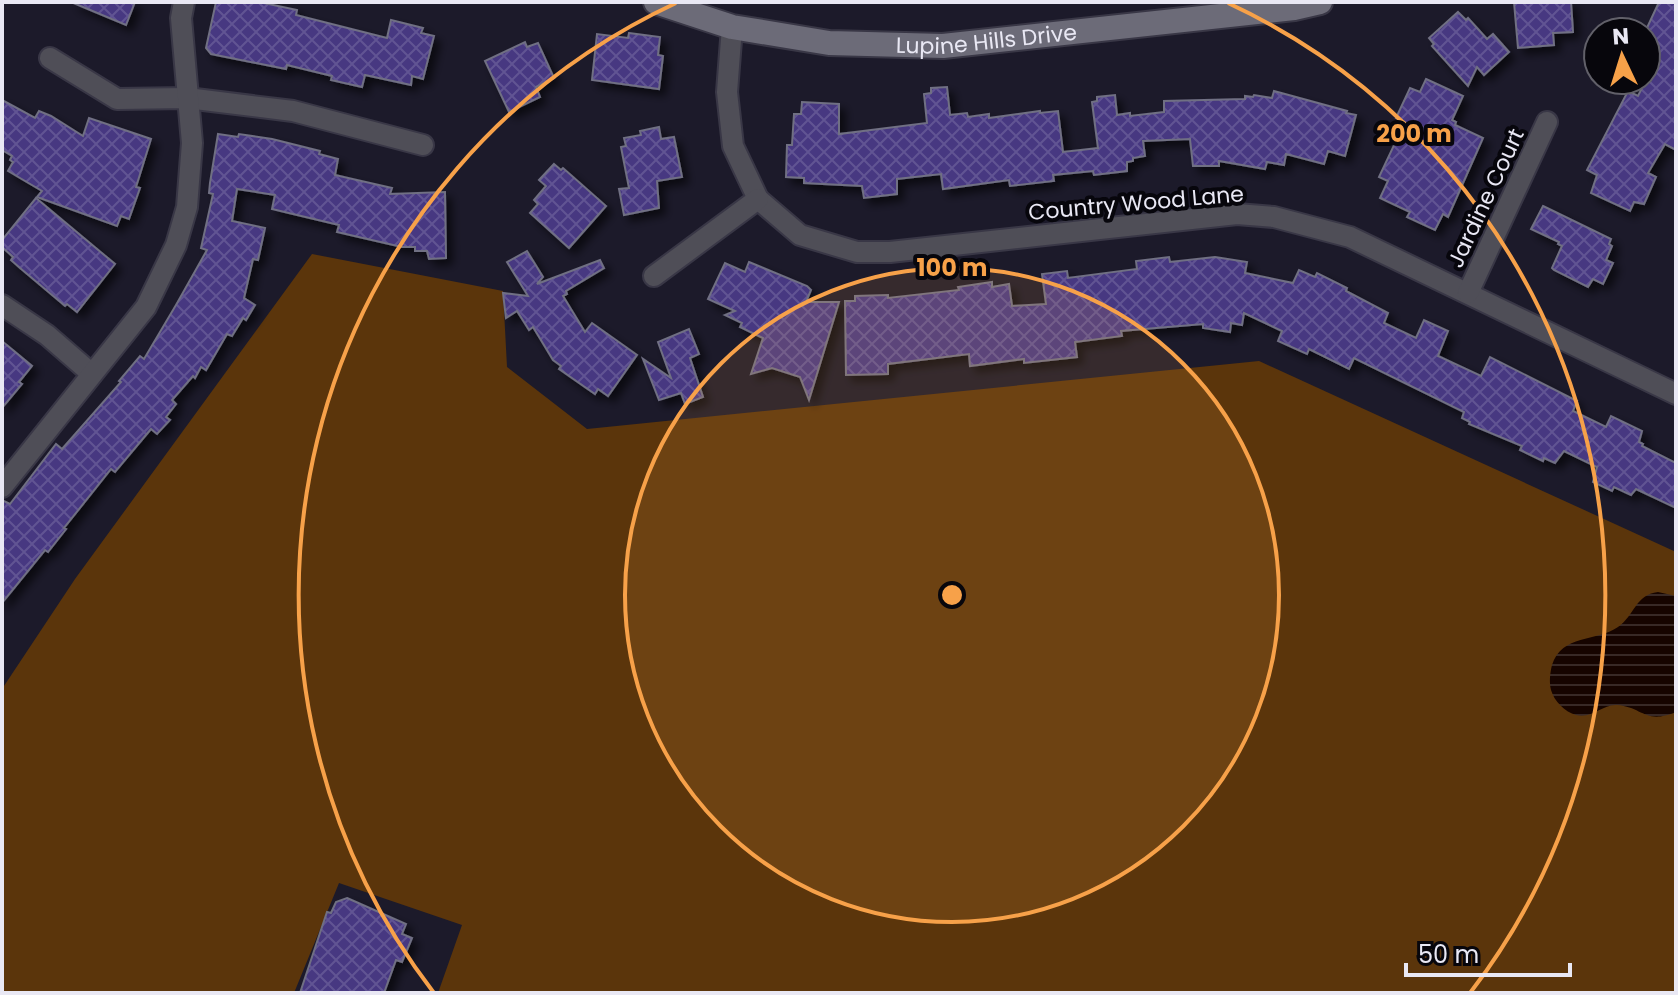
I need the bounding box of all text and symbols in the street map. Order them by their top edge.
street label: Lupine Hills Drive [895,16,1078,62]
north arrow [1582,16,1662,96]
text: N [1611,21,1630,53]
text: 200 m [1376,117,1452,150]
street label: Jardine Court [1440,123,1532,273]
street label: Country Wood Lane [1027,178,1245,228]
text: 100 m [917,251,987,284]
centre of rings [938,581,966,609]
scale bar [1406,927,1570,977]
text: 50 m [1418,938,1479,971]

